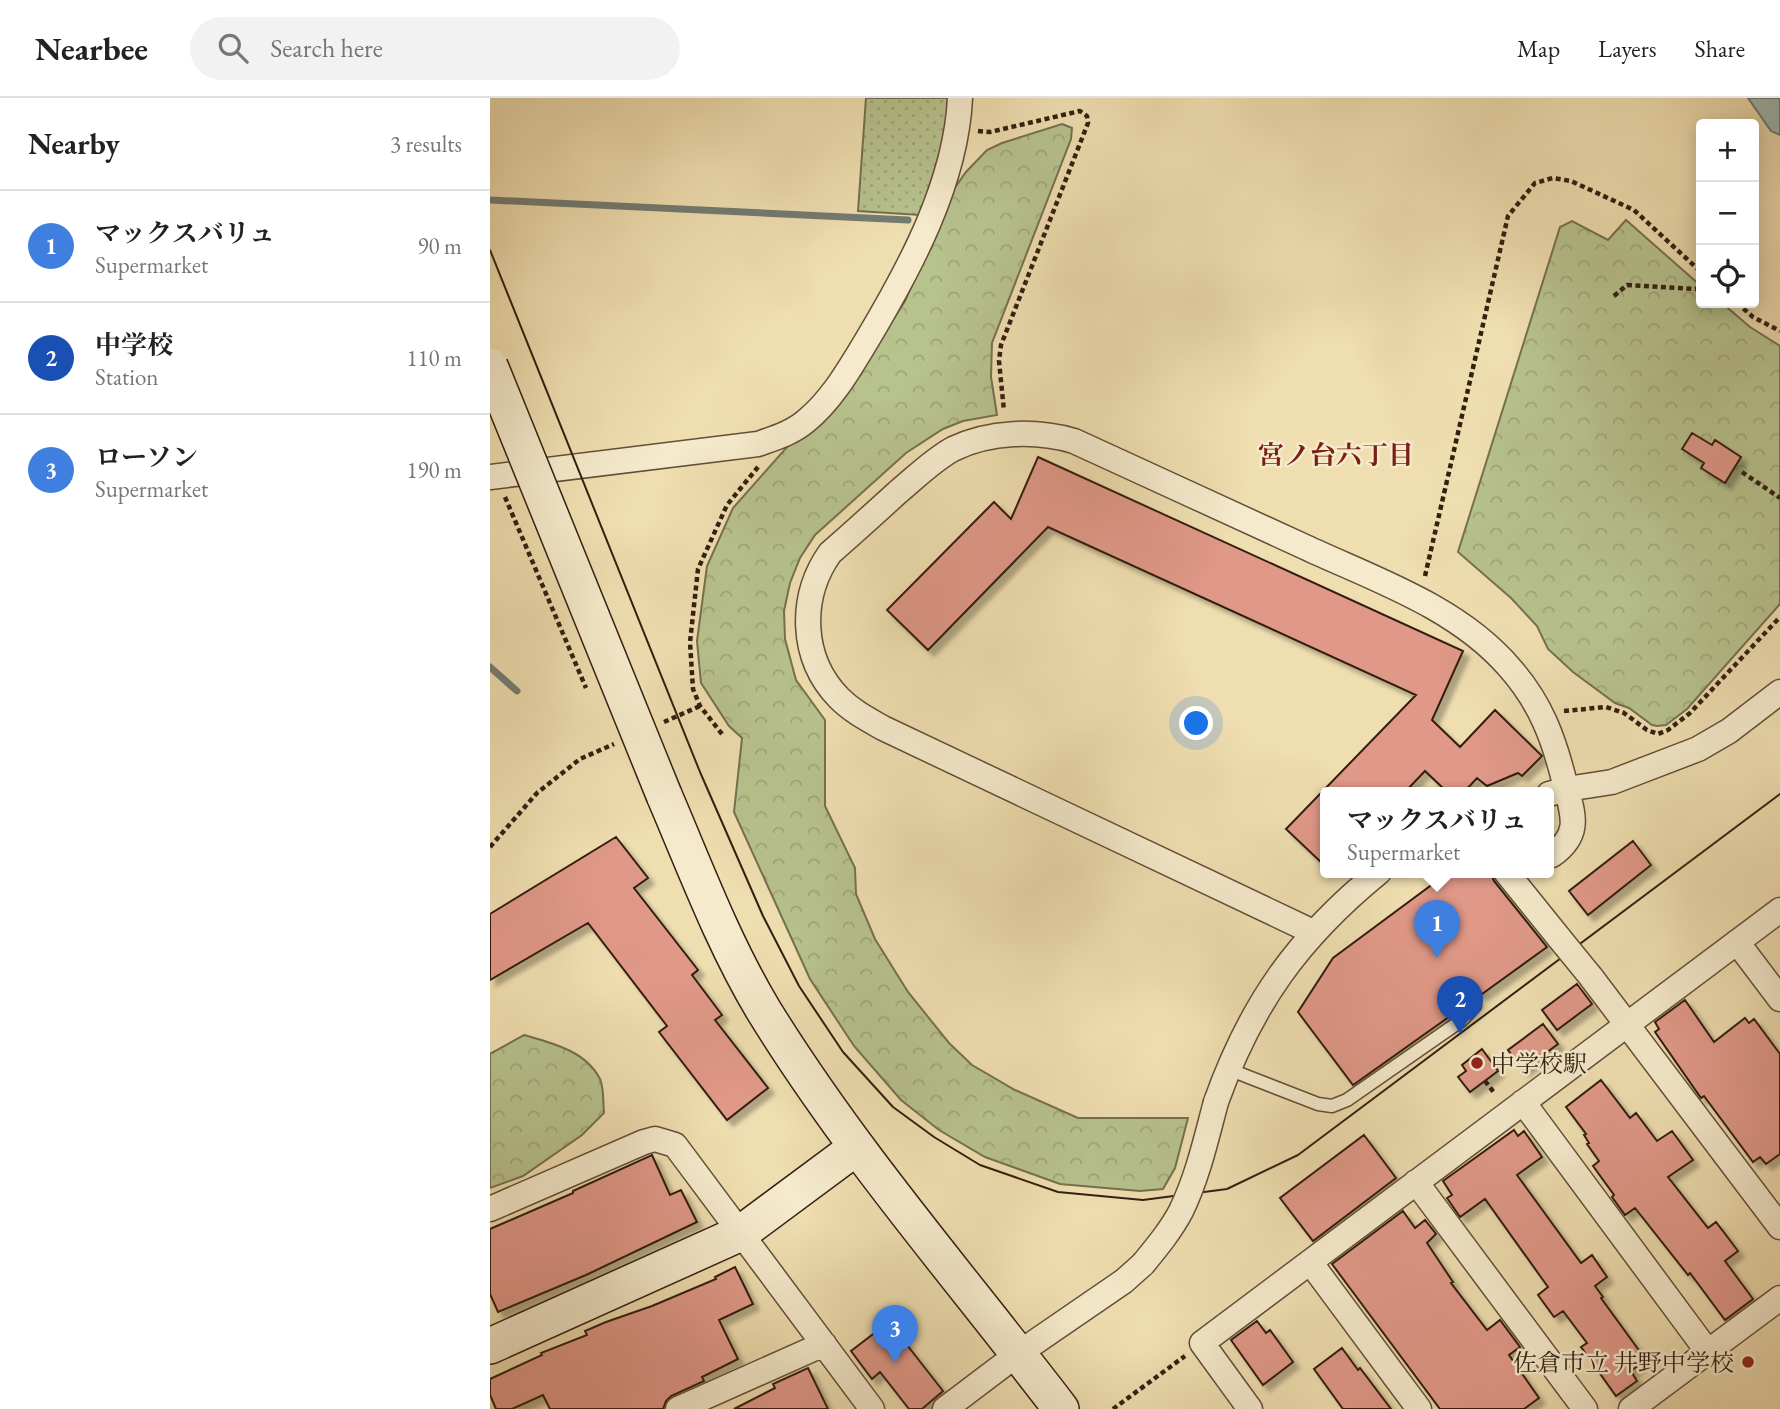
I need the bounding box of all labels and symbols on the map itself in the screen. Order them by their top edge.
district label: 宮ノ台六丁目 [1258,438,1414,472]
your location [1179,706,1213,740]
pin: 1 [1414,900,1460,958]
pin: 2 [1437,976,1483,1034]
place label: 中学校駅 [1491,1048,1587,1079]
marker: 中学校駅 [1469,1055,1485,1071]
pin: 3 [872,1305,918,1363]
place label: 佐倉市立 井野中学校 [1513,1347,1734,1378]
marker: 佐倉市立 井野中学校 [1740,1354,1756,1370]

